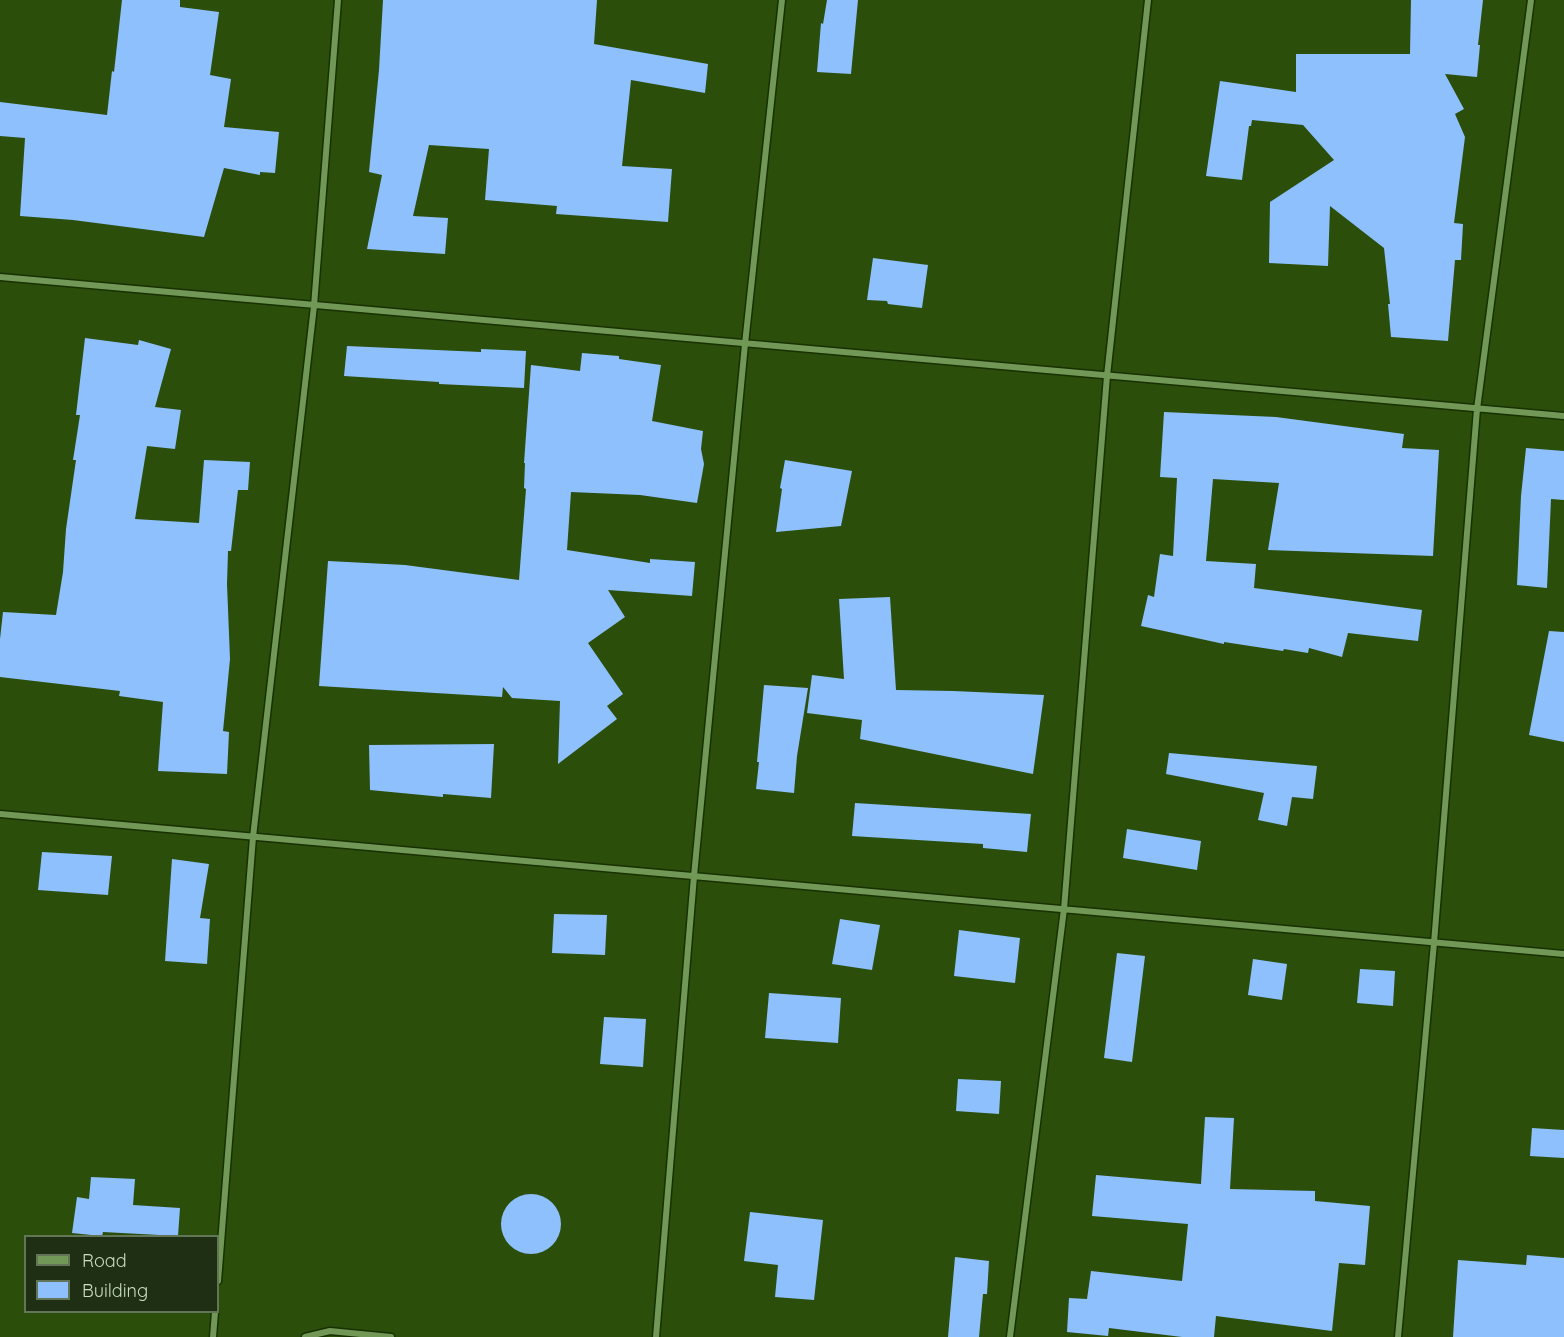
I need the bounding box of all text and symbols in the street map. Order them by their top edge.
legend [24,1235,219,1313]
text: Road [82,1249,127,1272]
text: Building [82,1279,148,1302]

